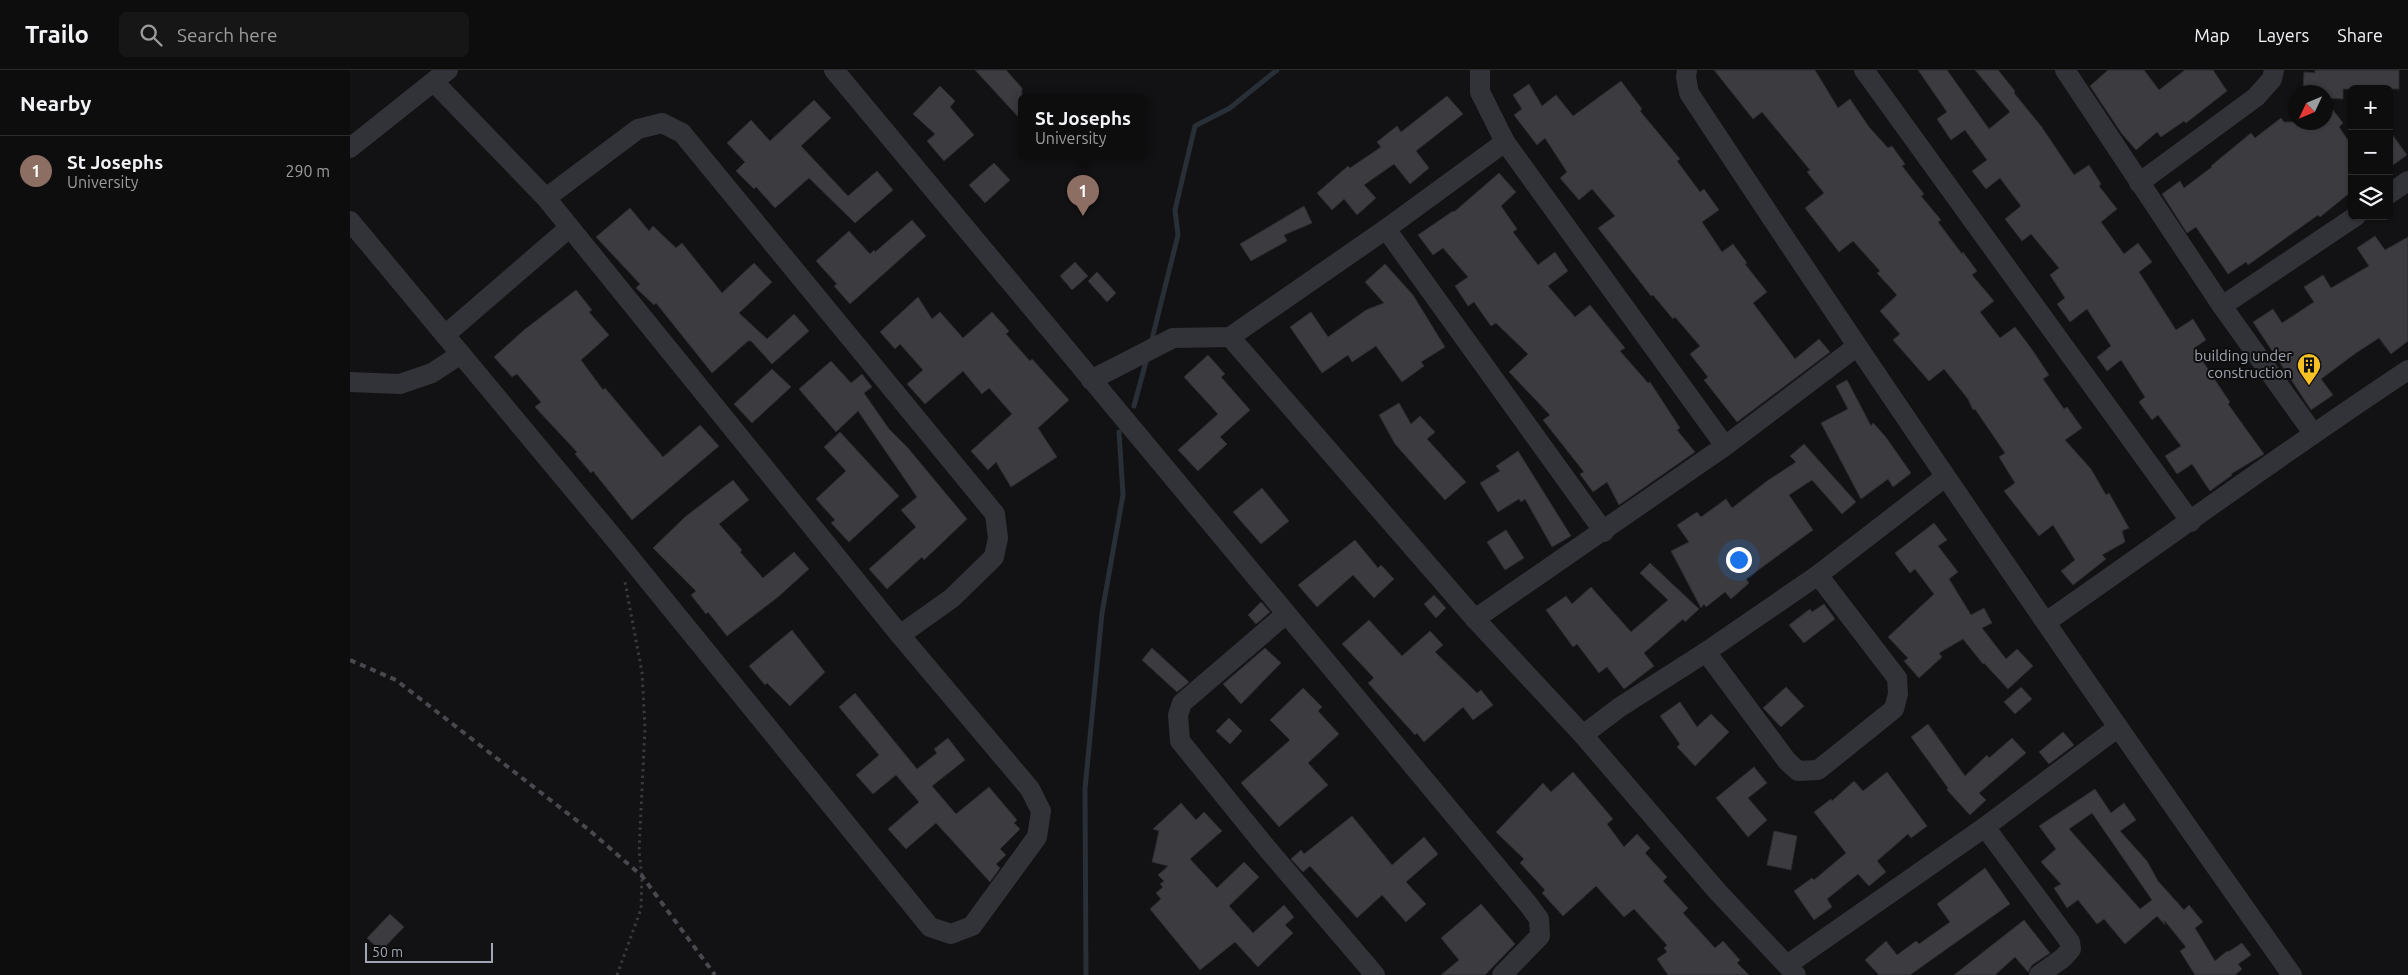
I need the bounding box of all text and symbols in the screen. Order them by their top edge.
search box [119,12,469,57]
text: Trailo [25,21,89,48]
icon: search [137,21,165,49]
text: Search here [177,24,278,46]
text: Map [2194,25,2230,45]
text: Layers [2258,25,2309,45]
text: Share [2337,25,2383,45]
north arrow [2288,85,2333,130]
map controls [2348,85,2393,220]
button: + [2348,85,2393,130]
text: Nearby [20,91,91,115]
popup [1018,94,1148,159]
text: St Josephs [1035,107,1131,129]
text: University [1035,129,1106,147]
button: − [2348,130,2393,175]
text: St Josephs [67,151,163,173]
text: 1 [31,162,41,180]
text: 290 m [285,162,330,180]
text: University [67,173,138,191]
pin: 1 [1067,175,1099,216]
button: layers [2348,175,2393,220]
place label: building under construction [2194,347,2292,381]
building icon: building under construction [2296,352,2322,386]
your location [1726,547,1752,573]
scale bar [365,940,492,963]
text: 50 m [372,944,403,960]

